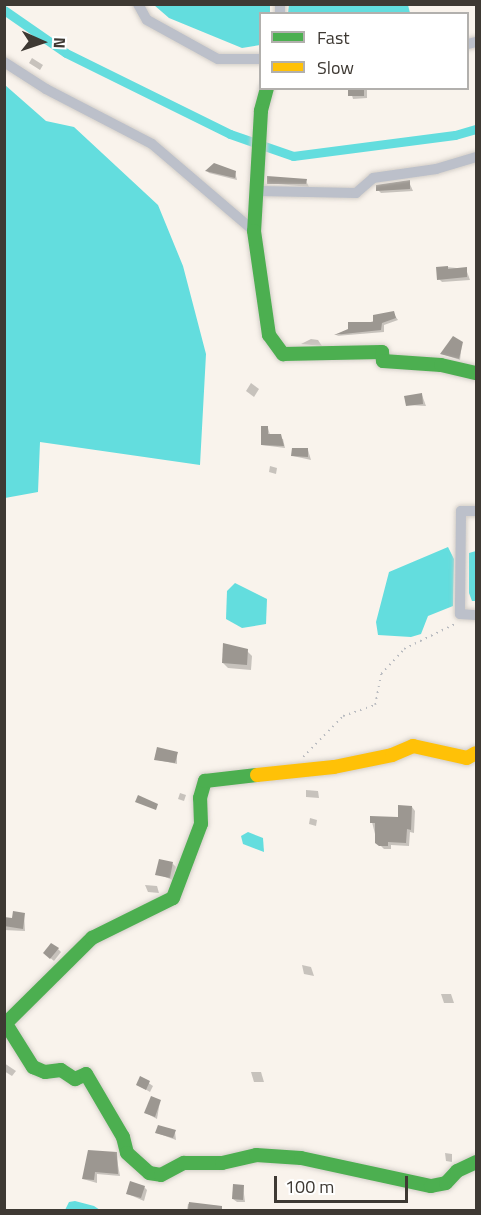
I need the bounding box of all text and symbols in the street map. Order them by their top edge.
north arrow [12,12,72,72]
legend [259,12,469,90]
text: Fast [317,24,350,51]
text: N [48,37,72,49]
text: Slow [317,54,354,81]
scale bar [277,1164,410,1202]
text: 100 m [285,1173,334,1200]

